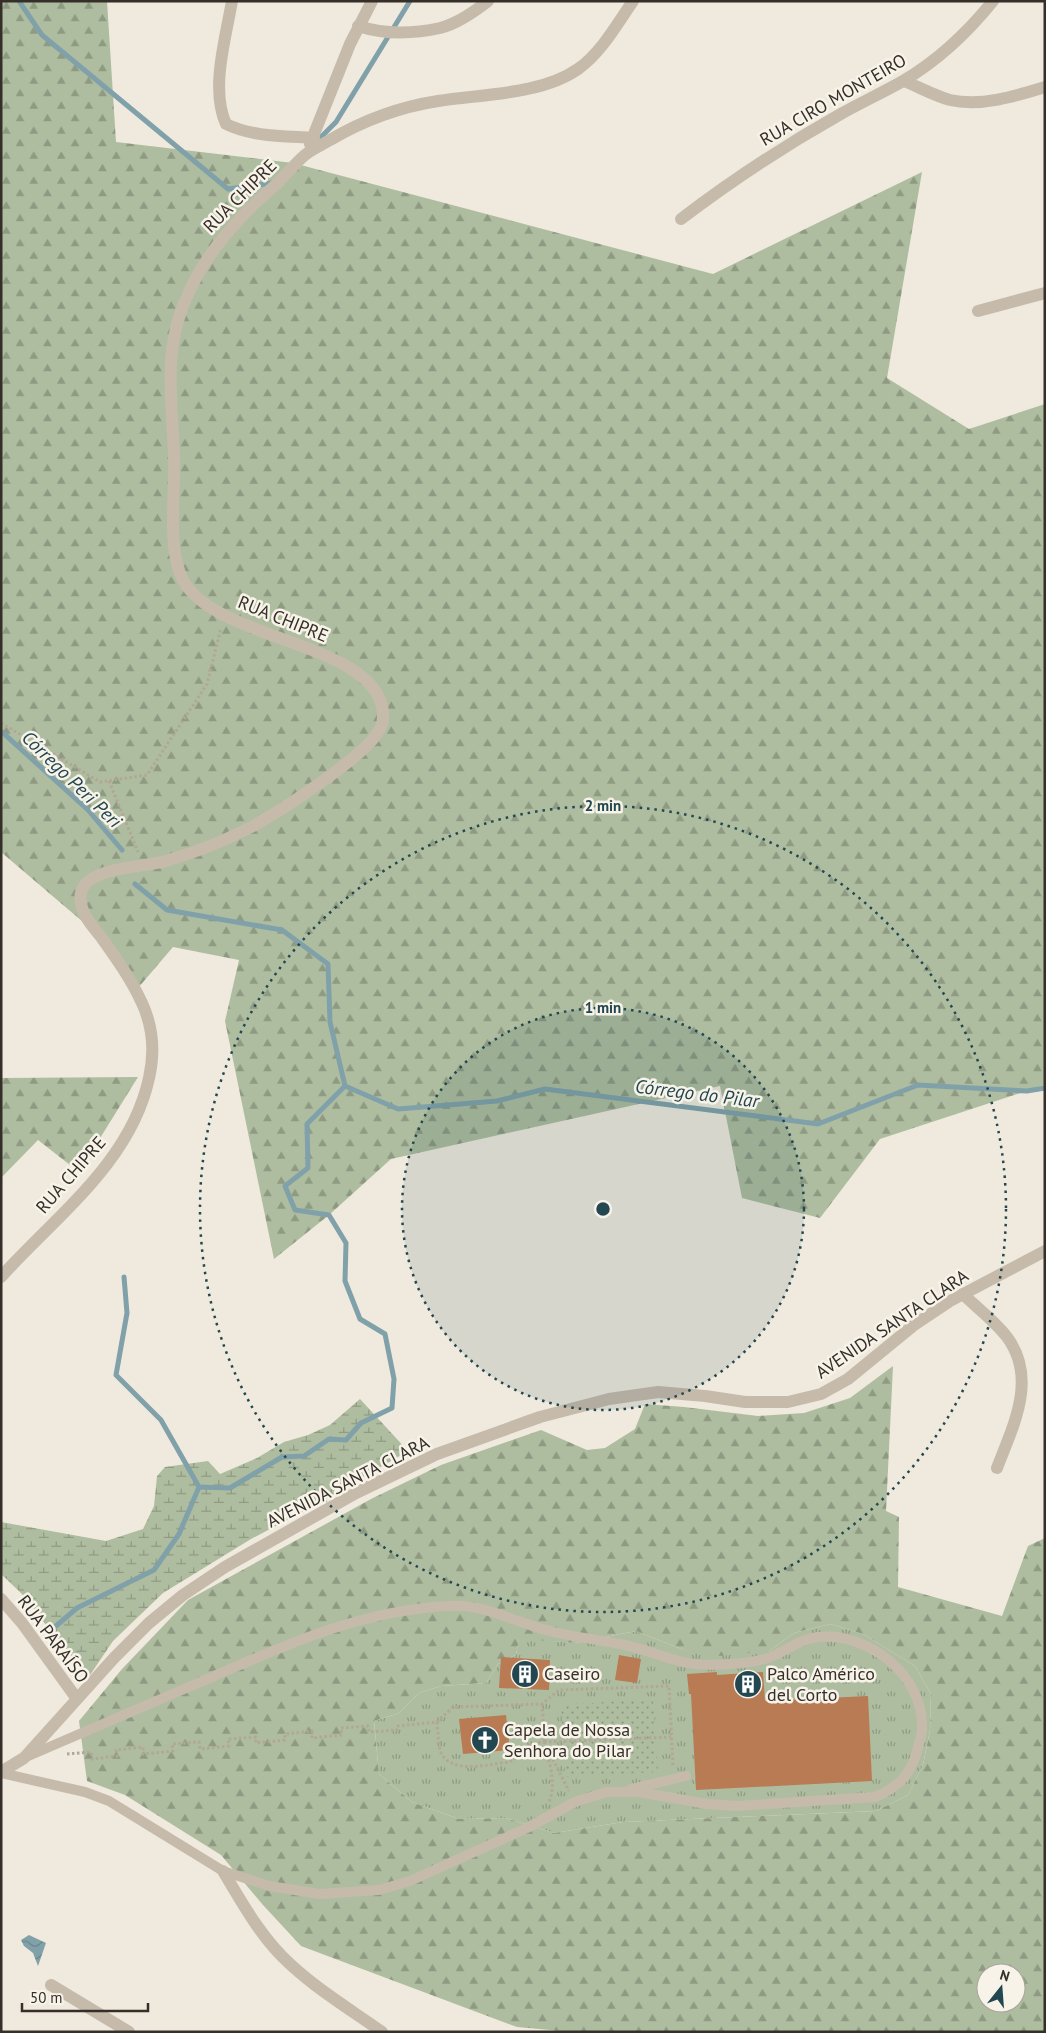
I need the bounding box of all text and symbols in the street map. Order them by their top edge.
street label: RUA CIRO MONTEIRO [755,48,910,151]
street label: RUA CHIPRE [198,154,281,237]
street label: RUA CHIPRE [235,590,332,647]
water label: Córrego Peri Peri [17,725,128,833]
text: 2 min [585,796,621,815]
text: 1 min [585,998,621,1017]
water label: Córrego do Pilar [634,1074,762,1113]
street label: RUA CHIPRE [31,1131,110,1218]
centre of rings [594,1200,612,1218]
street label: AVENIDA SANTA CLARA [811,1264,973,1383]
street label: AVENIDA SANTA CLARA [263,1430,433,1533]
street label: RUA PARAÍSO [13,1590,94,1687]
building icon: Caseiro [510,1659,540,1689]
place label: Caseiro [544,1662,600,1685]
place label: Palco Américo del Corto [767,1662,875,1706]
building icon: Palco Américo del Corto [733,1669,763,1699]
place label: Capela de Nossa Senhora do Pilar [504,1718,631,1762]
church icon: Capela de Nossa Senhora do Pilar [470,1725,500,1755]
north arrow [976,1963,1026,2013]
text: N [998,1966,1012,1986]
scale bar [22,1980,149,2012]
text: 50 m [30,1988,63,2007]

